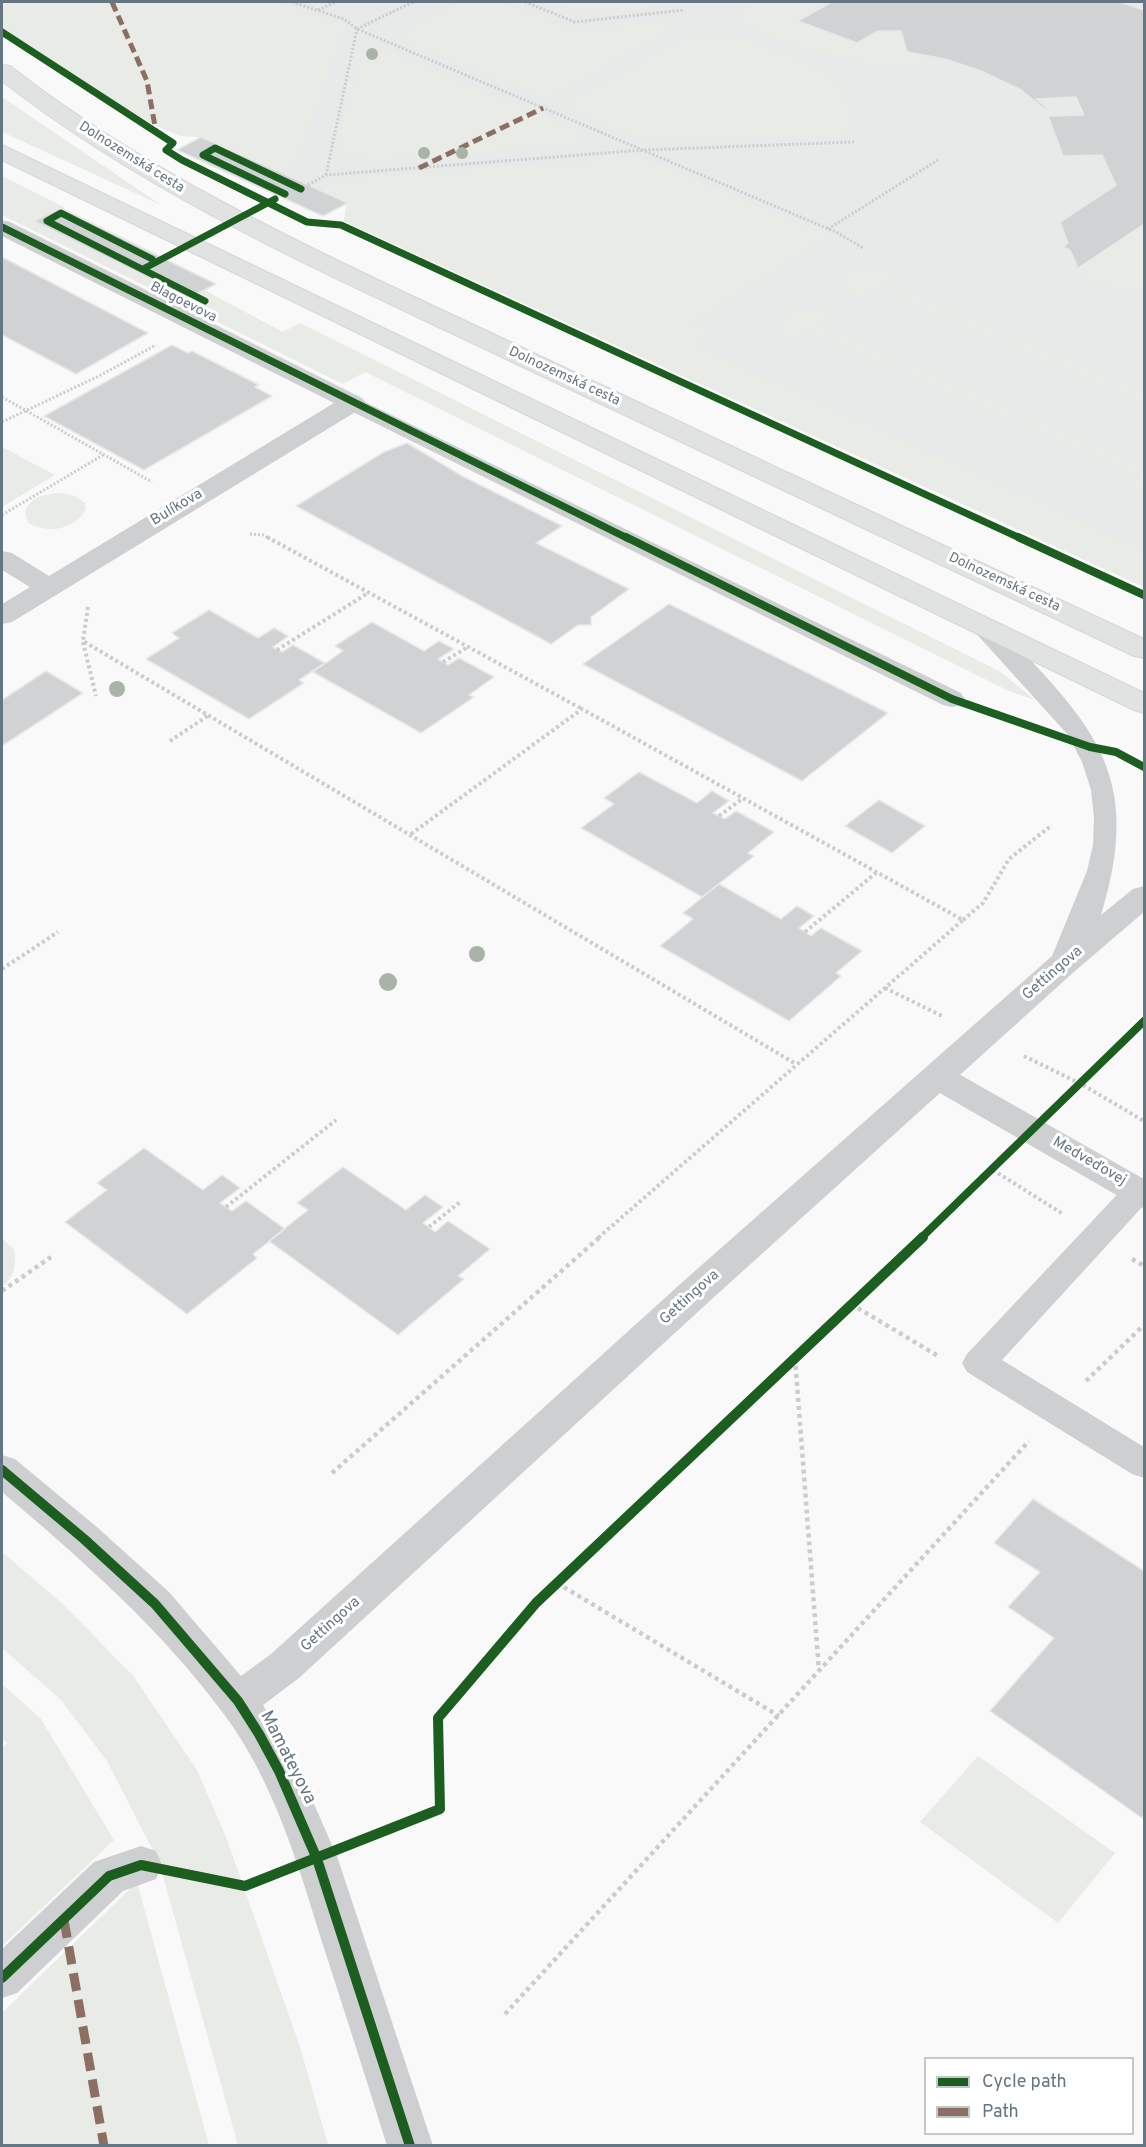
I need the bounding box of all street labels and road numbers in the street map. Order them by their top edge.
street label: Dolnozemská cesta [75,119,187,197]
street label: Blagoevova [147,279,219,327]
street label: Dolnozemská cesta [506,344,622,410]
street label: Bulíkova [148,486,206,530]
street label: Dolnozemská cesta [946,550,1062,616]
street label: Gettingova [1019,943,1087,1005]
street label: Medveďovej [1049,1134,1129,1190]
street label: Gettingova [657,1267,723,1329]
street label: Gettingova [298,1594,364,1656]
street label: Mamateyova [254,1708,320,1808]

